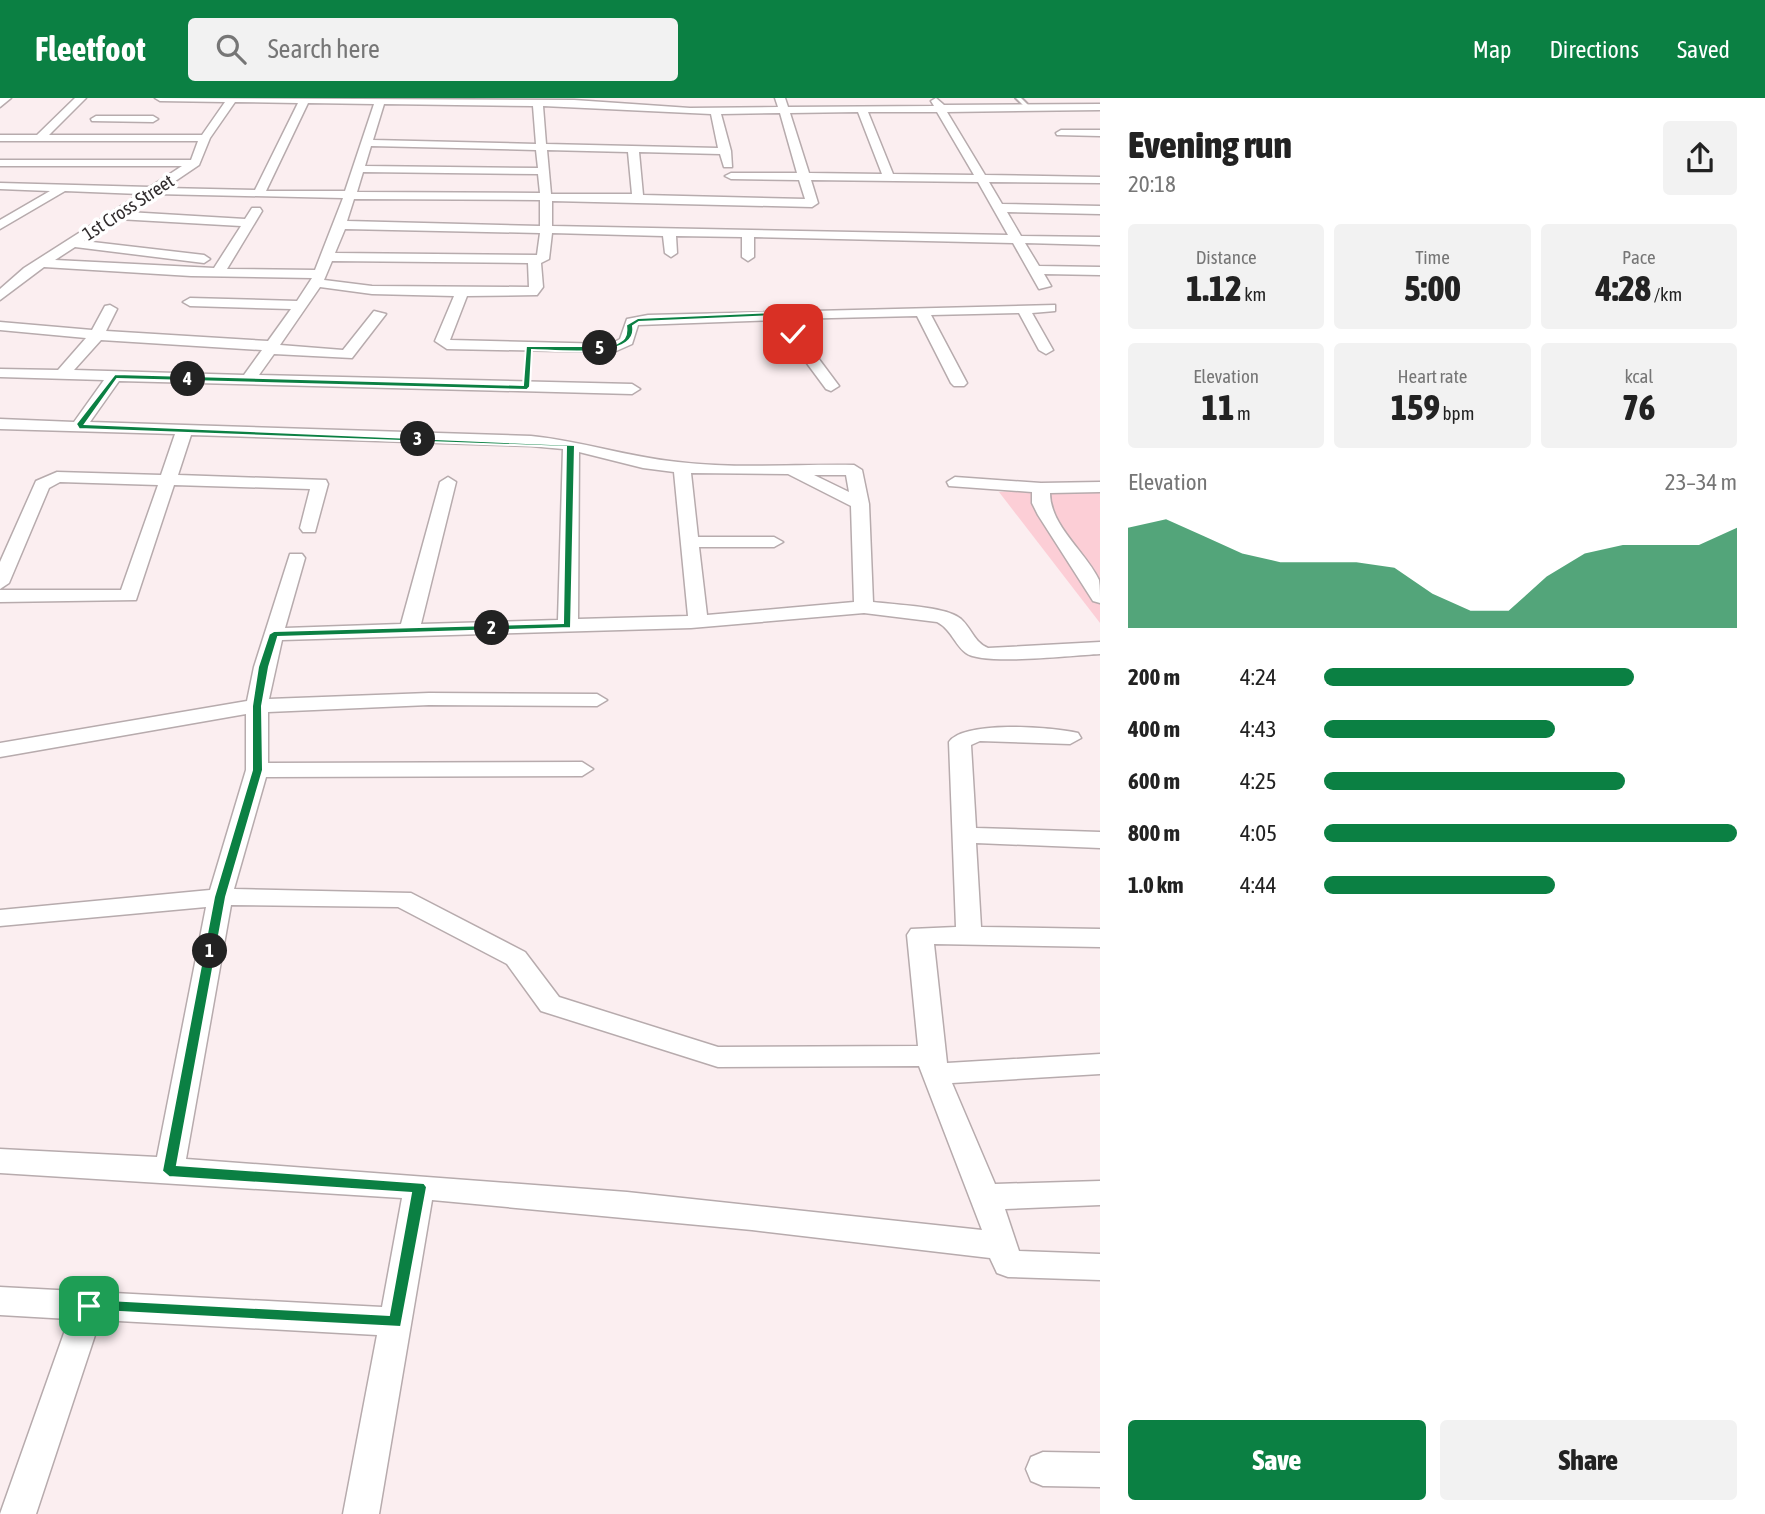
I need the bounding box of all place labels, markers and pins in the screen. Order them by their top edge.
pin [763,304,823,364]
pin: 5 [582,330,618,366]
pin: 4 [170,362,206,396]
pin: 3 [400,422,436,456]
pin: 2 [475,610,510,646]
pin: 1 [192,934,228,968]
pin [59,1276,119,1336]

